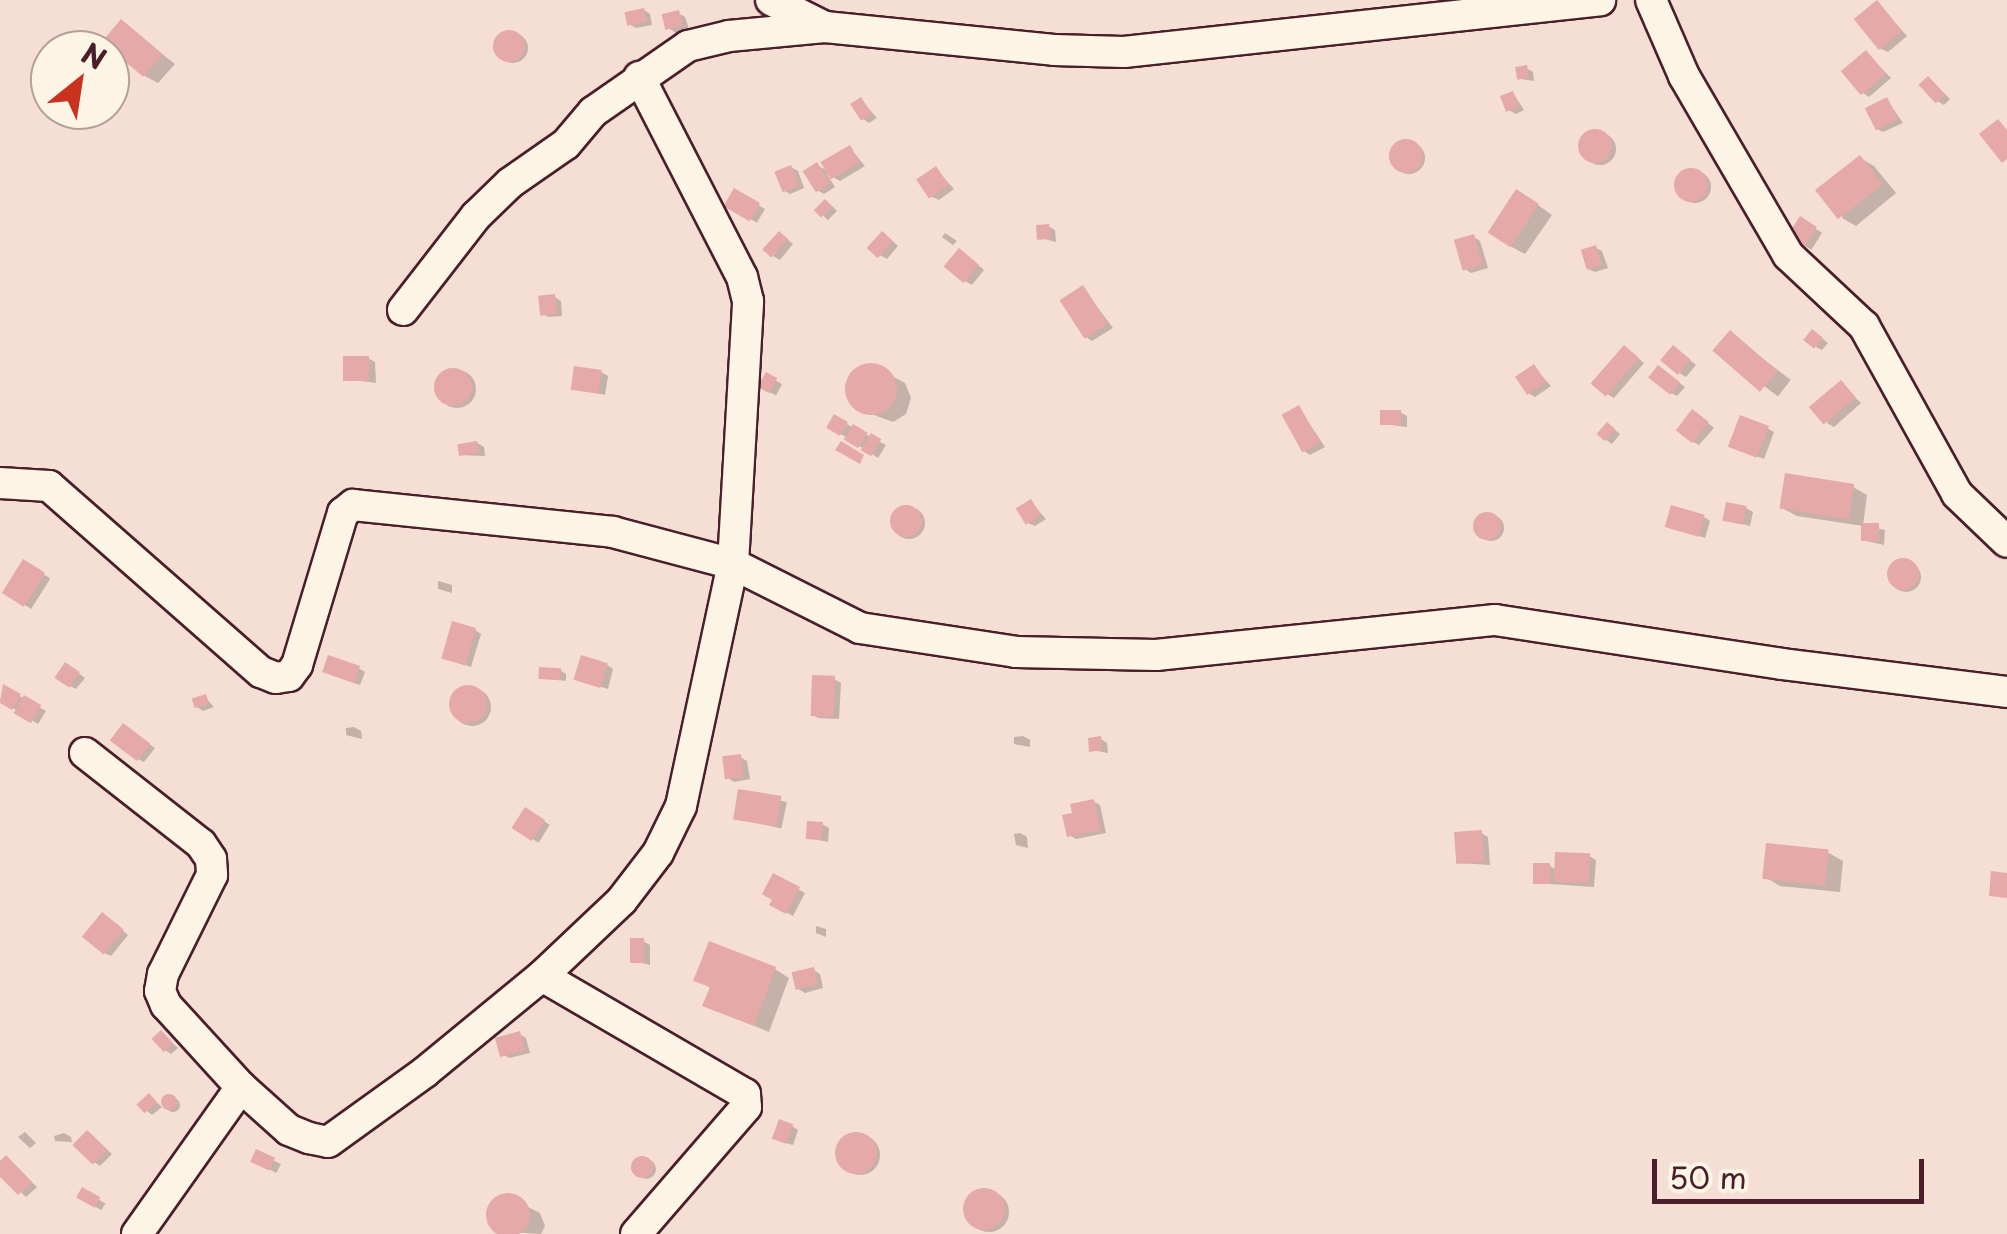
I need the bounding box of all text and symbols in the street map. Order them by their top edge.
north arrow [30,30,130,130]
text: N [74,31,115,79]
scale bar [1657,1139,1930,1201]
text: 50 m [1669,1154,1747,1199]

